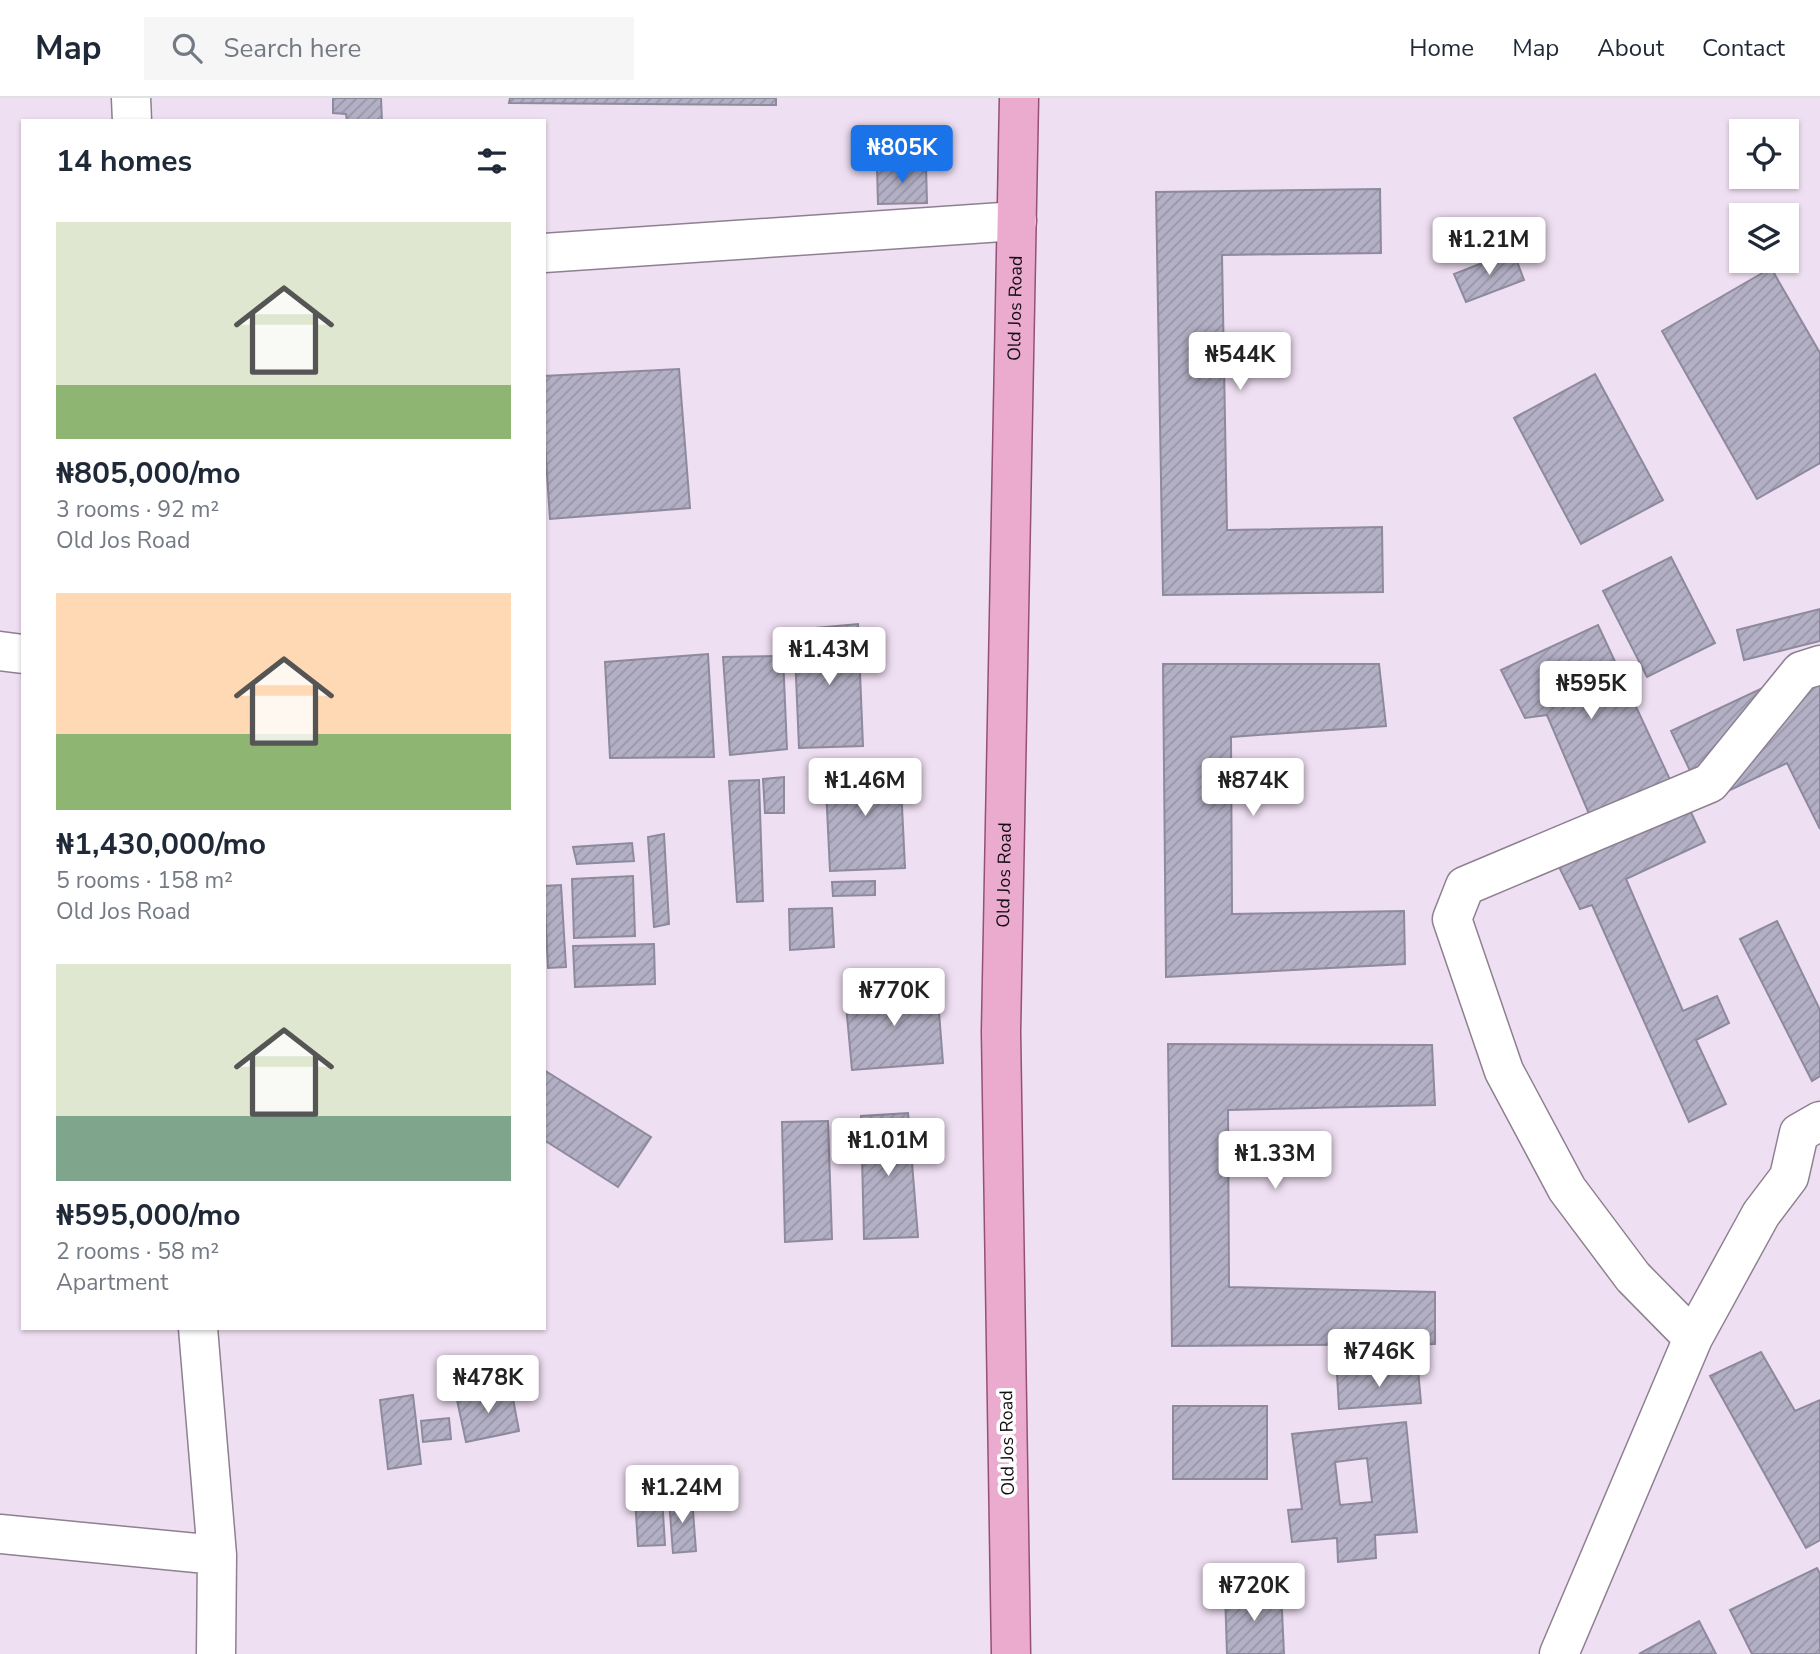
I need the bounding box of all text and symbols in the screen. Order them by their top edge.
search box [144,17,634,80]
text: Map [35,26,102,71]
icon: search [168,29,206,67]
text: Search here [224,31,361,66]
text: Home [1409,32,1474,64]
text: Map [1512,32,1559,64]
text: About [1597,32,1664,64]
text: Contact [1702,32,1785,64]
map controls [1729,119,1799,273]
button: locate [1729,119,1799,189]
pin: ₦805K [853,126,951,185]
text: ₦805K [867,132,937,163]
text: 14 homes [56,141,192,182]
icon: filters [473,142,511,180]
button: layers [1729,203,1799,273]
pin: ₦1.21M [1432,218,1546,277]
text: ₦1.21M [1449,224,1529,255]
street label: Old Jos Road [1002,255,1028,361]
icon: home [221,267,347,393]
pin: ₦544K [1191,332,1289,392]
text: ₦544K [1205,339,1275,370]
text: ₦805,000/mo [56,453,241,494]
text: 3 rooms · 92 m² [56,494,219,525]
text: Old Jos Road [56,525,190,556]
pin: ₦1.43M [772,628,886,687]
text: ₦1.43M [789,634,869,665]
icon: home [221,638,347,764]
pin: ₦595K [1542,662,1640,721]
text: ₦595K [1556,668,1626,699]
pin: ₦1.46M [808,758,922,818]
pin: ₦874K [1204,758,1302,818]
text: ₦1.46M [825,765,905,796]
text: ₦874K [1218,765,1288,796]
street label: Old Jos Road [991,822,1017,928]
text: ₦1,430,000/mo [56,824,266,865]
text: 5 rooms · 158 m² [56,865,233,896]
text: Old Jos Road [56,896,190,927]
pin: ₦770K [845,968,943,1028]
text: ₦770K [859,975,929,1006]
icon: home [221,1009,347,1135]
pin: ₦1.01M [831,1118,945,1178]
text: ₦1.01M [848,1125,928,1156]
pin: ₦1.33M [1218,1132,1332,1191]
text: ₦1.33M [1235,1138,1315,1169]
text: ₦595,000/mo [56,1195,241,1236]
text: 2 rooms · 58 m² [56,1236,219,1267]
text: Apartment [56,1267,168,1298]
pin: ₦746K [1330,1330,1428,1389]
text: ₦746K [1344,1336,1414,1367]
pin: ₦478K [439,1356,537,1415]
text: ₦478K [453,1362,523,1393]
street label: Old Jos Road [994,1390,1020,1496]
pin: ₦1.24M [625,1466,739,1525]
text: ₦1.24M [642,1472,722,1503]
pin: ₦720K [1205,1564,1303,1623]
text: ₦720K [1219,1570,1289,1601]

